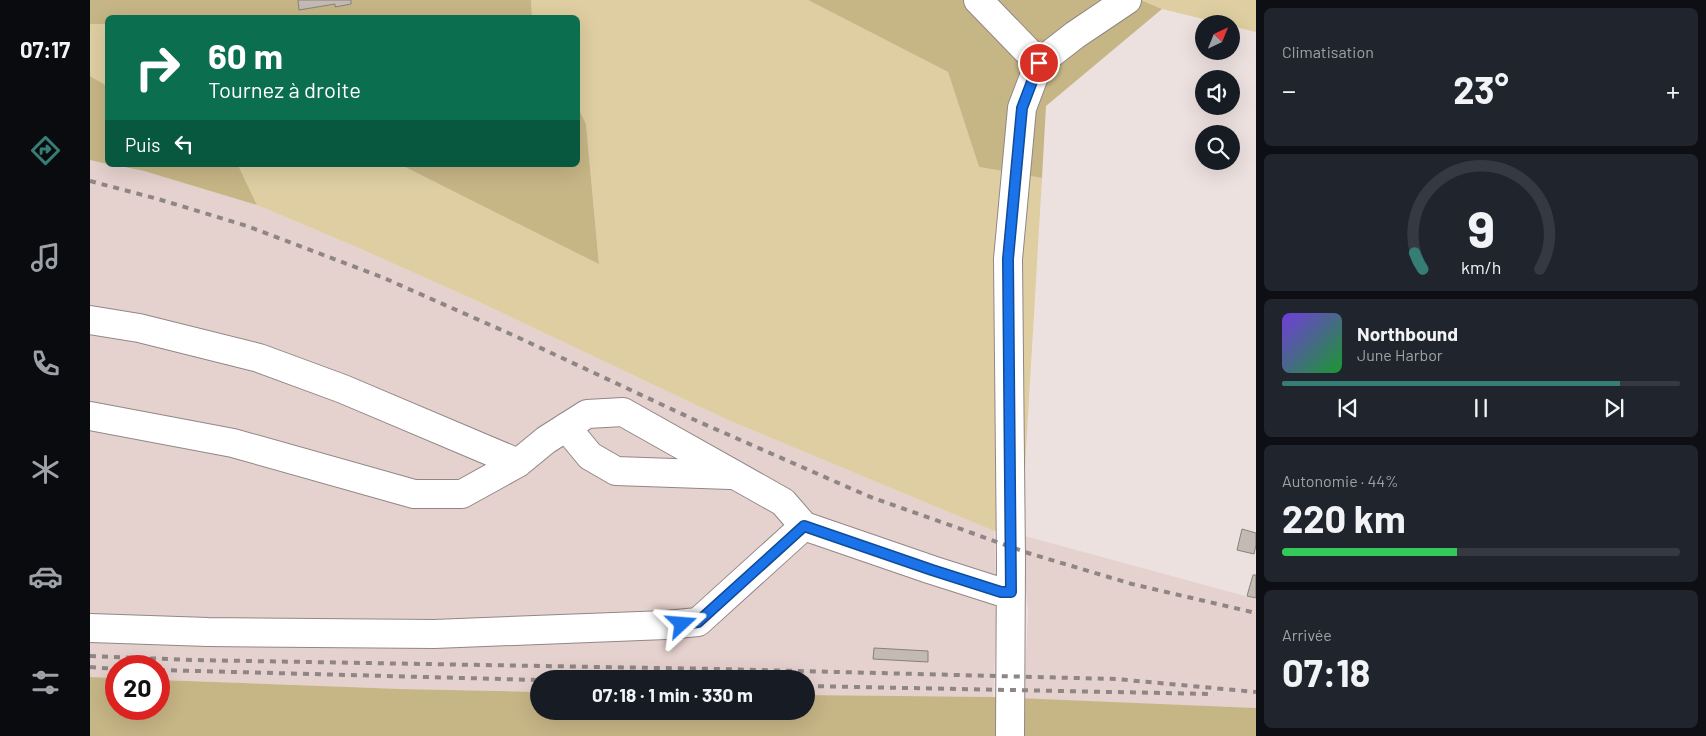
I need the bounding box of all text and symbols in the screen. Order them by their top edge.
north arrow [1195,15,1240,60]
map controls [1195,15,1240,170]
text: 60 m [208,34,283,76]
icon: right [125,35,190,100]
text: 07:17 [20,36,70,62]
pin [1018,42,1060,84]
text: Climatisation [1282,42,1374,61]
icon: arrive [1025,49,1053,77]
text: 23° [1453,66,1509,112]
button: sound [1195,70,1240,115]
text: − [1282,73,1296,107]
text: + [1666,73,1680,107]
text: Tournez à droite [208,76,361,102]
button: search [1195,125,1240,170]
icon: left [170,130,198,158]
icon: directions [28,133,63,168]
text: Puis [125,133,160,156]
text: 9 [1467,196,1495,258]
icon: music [28,240,63,275]
text: km/h [1461,256,1501,278]
text: Northbound [1357,322,1458,345]
text: June Harbor [1357,345,1443,364]
icon: phone [28,346,63,381]
icon: previous [1334,394,1362,422]
icon: pause [1467,394,1495,422]
icon: next [1600,394,1628,422]
icon: climate [28,452,63,487]
text: Autonomie · 44% [1282,471,1399,490]
text: 220 km [1282,495,1406,541]
icon: car [28,559,63,594]
position arrow [655,597,707,649]
text: Arrivée [1282,625,1332,644]
text: 07:18 [1282,649,1370,695]
speed limit sign: 20 [105,655,170,720]
icon: filters [28,665,63,700]
text: 07:18 · 1 min · 330 m [592,683,753,706]

